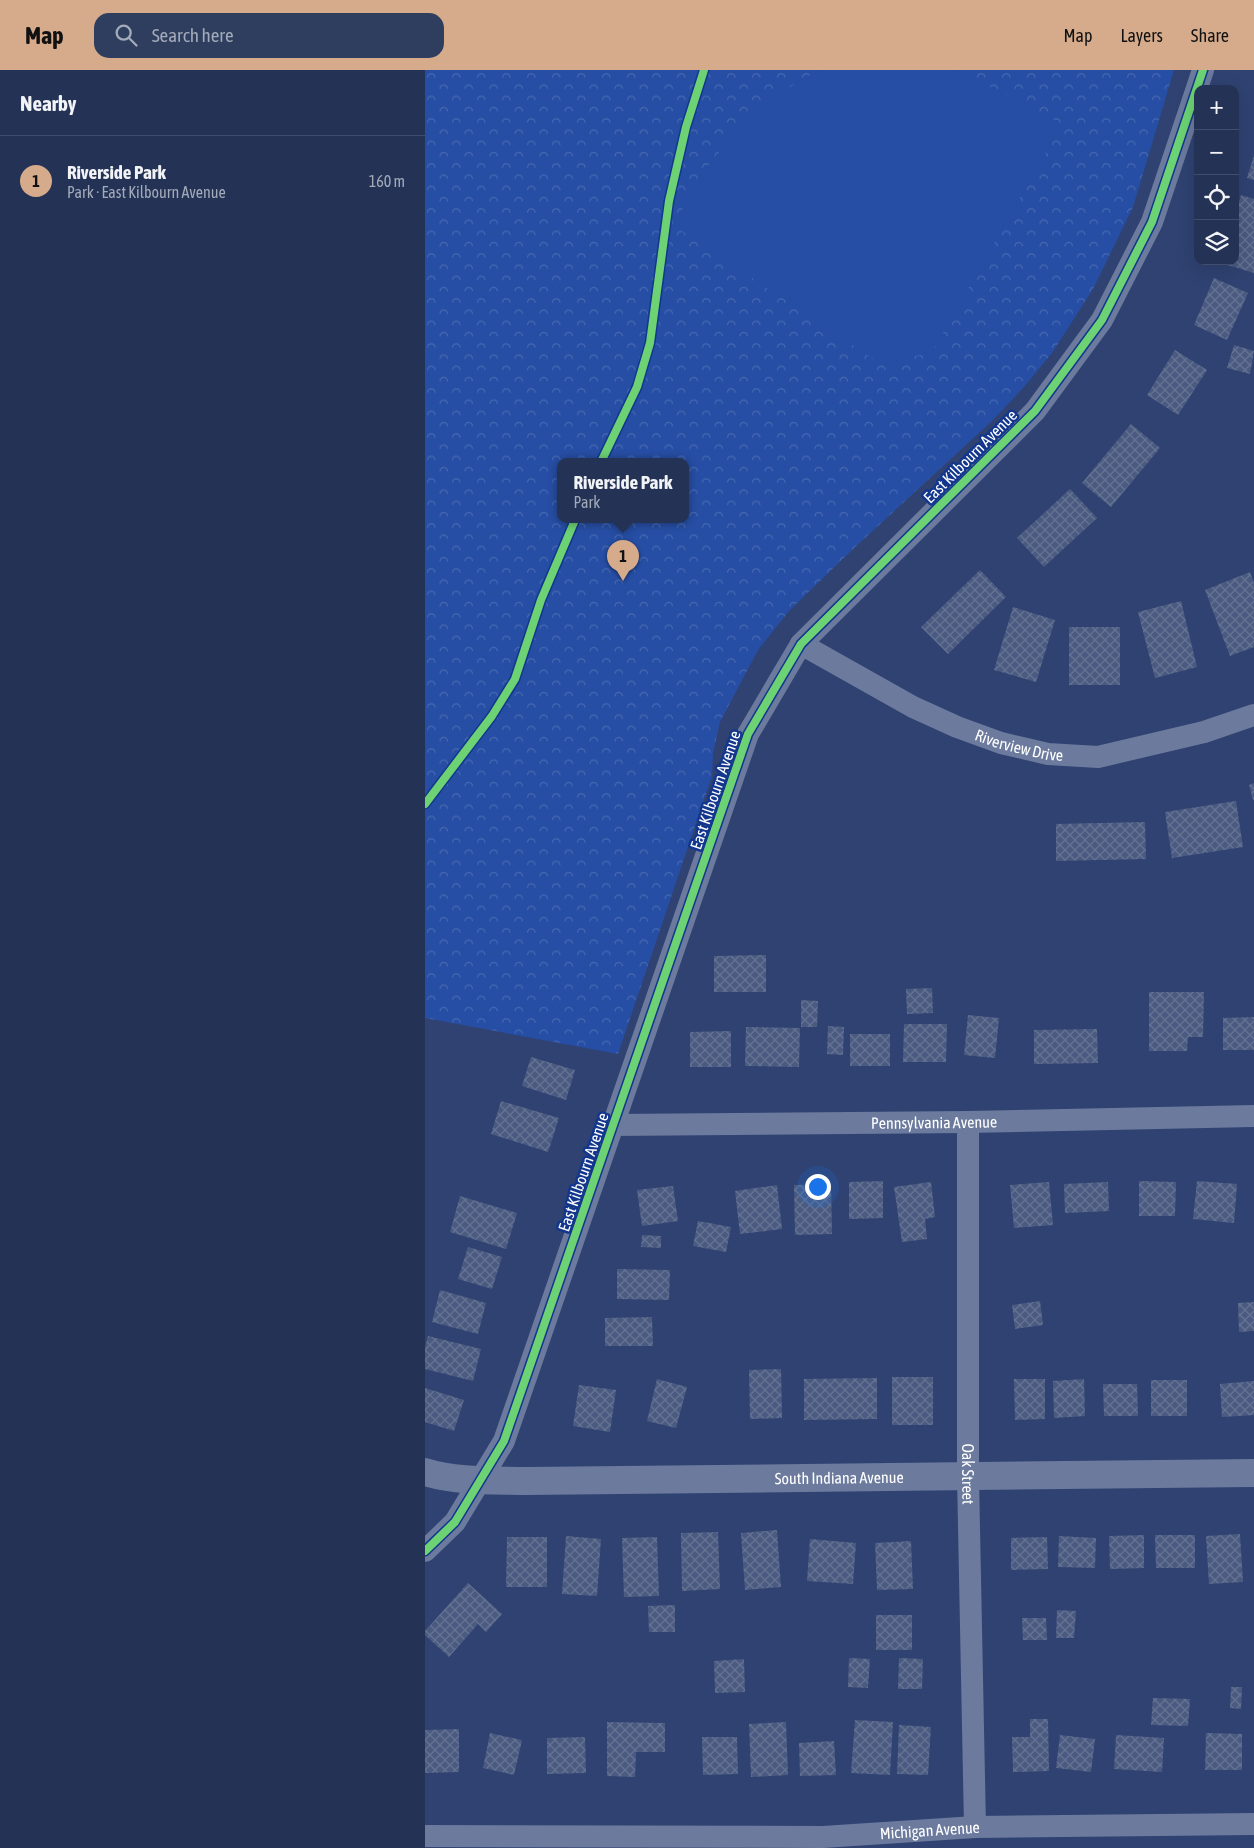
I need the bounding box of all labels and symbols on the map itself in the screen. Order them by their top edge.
street label: East Kilbourn Avenue [920,406,1020,506]
pin: 1 [607,540,639,581]
street label: Riverview Drive [973,725,1064,764]
street label: East Kilbourn Avenue [686,728,744,852]
street label: East Kilbourn Avenue [554,1110,612,1234]
street label: Pennsylvania Avenue [871,1112,997,1133]
your location [805,1174,831,1200]
street label: Oak Street [959,1443,978,1505]
street label: South Indiana Avenue [775,1468,904,1487]
street label: Michigan Avenue [879,1818,980,1842]

